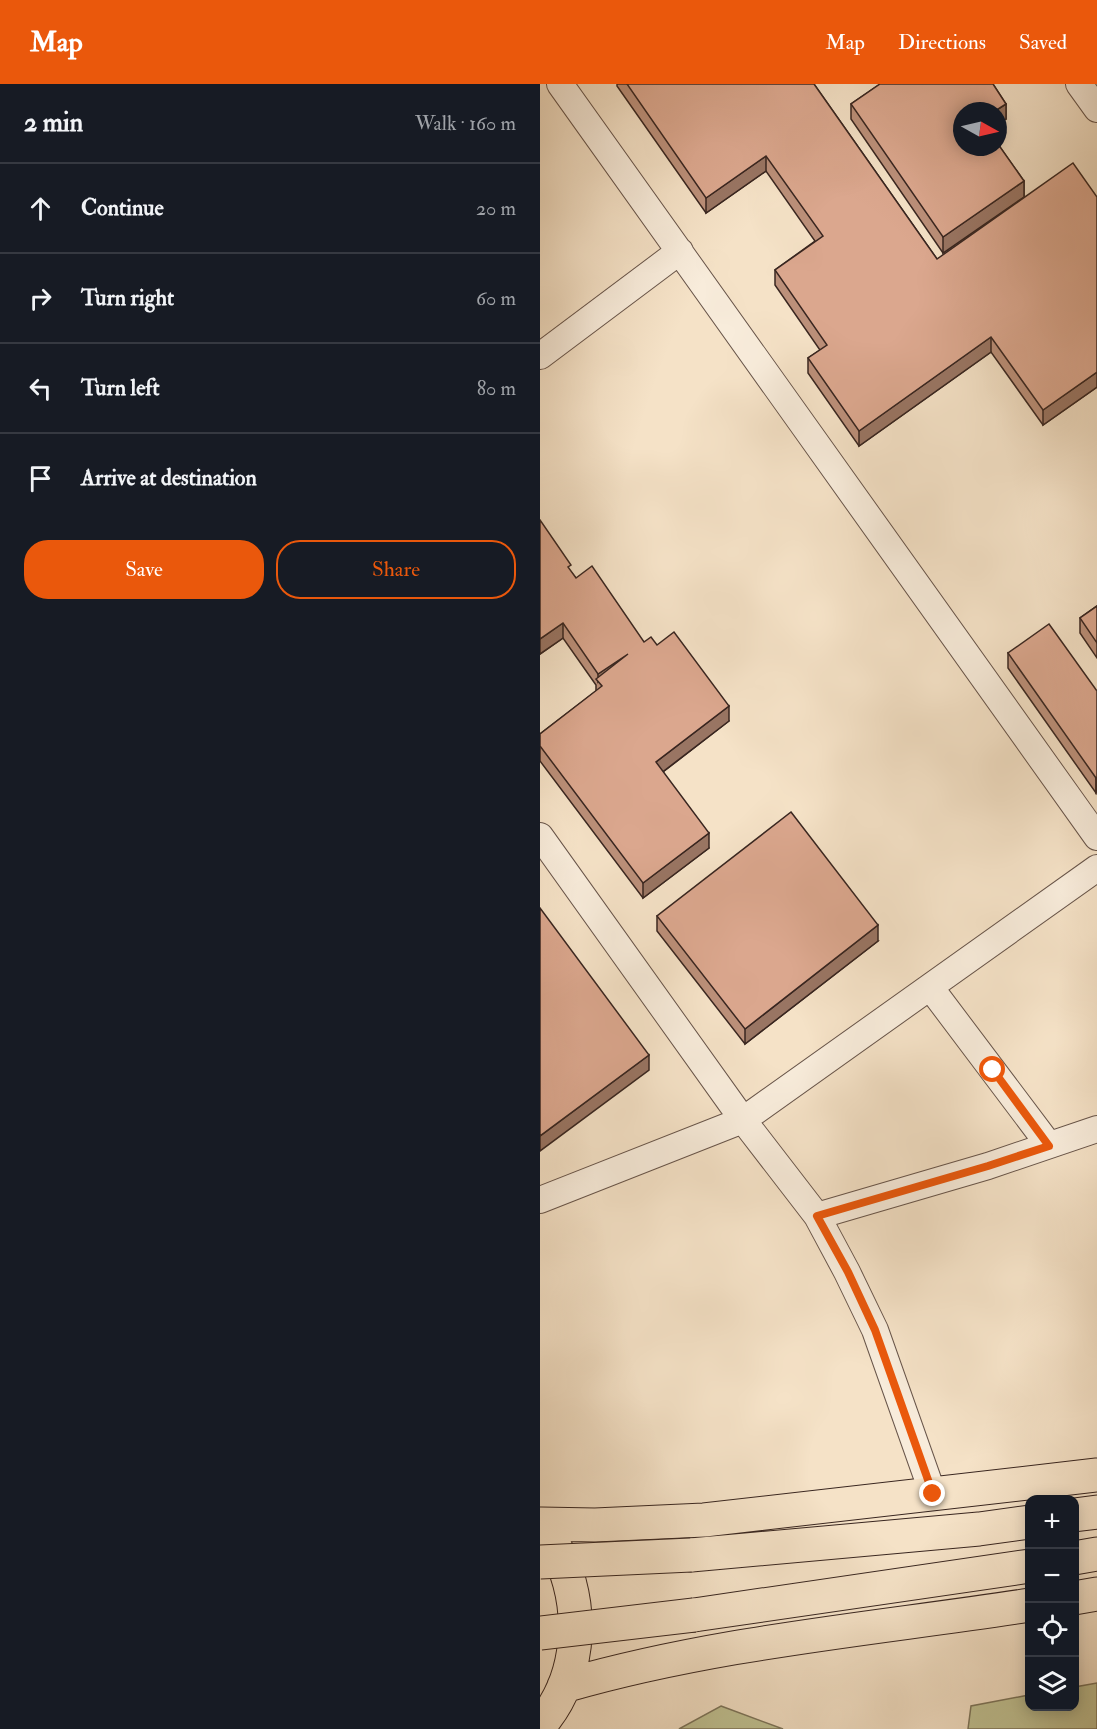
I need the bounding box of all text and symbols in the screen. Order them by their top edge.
text: Map [30,25,83,60]
text: Map [825,29,865,56]
text: Directions [898,29,986,56]
text: Saved [1019,29,1067,56]
north arrow [953,102,1007,156]
text: 2 min [24,107,83,139]
text: Walk · 160 m [415,111,516,136]
icon: ahead [24,192,57,225]
text: Continue [81,194,164,222]
text: 20 m [476,196,516,221]
icon: right [24,282,57,315]
text: Turn right [81,284,174,312]
text: 60 m [476,286,516,311]
icon: left [24,372,57,405]
text: Turn left [81,374,160,402]
text: 80 m [477,376,516,401]
icon: arrive [24,462,57,495]
text: Arrive at destination [81,464,257,492]
button: Save [24,540,264,599]
button: Share [276,540,516,599]
route start [979,1056,1005,1082]
route end [919,1480,945,1506]
map controls [1025,1495,1079,1711]
button: + [1025,1495,1079,1549]
button: − [1025,1549,1079,1603]
button: locate [1025,1603,1079,1657]
button: layers [1025,1657,1079,1711]

